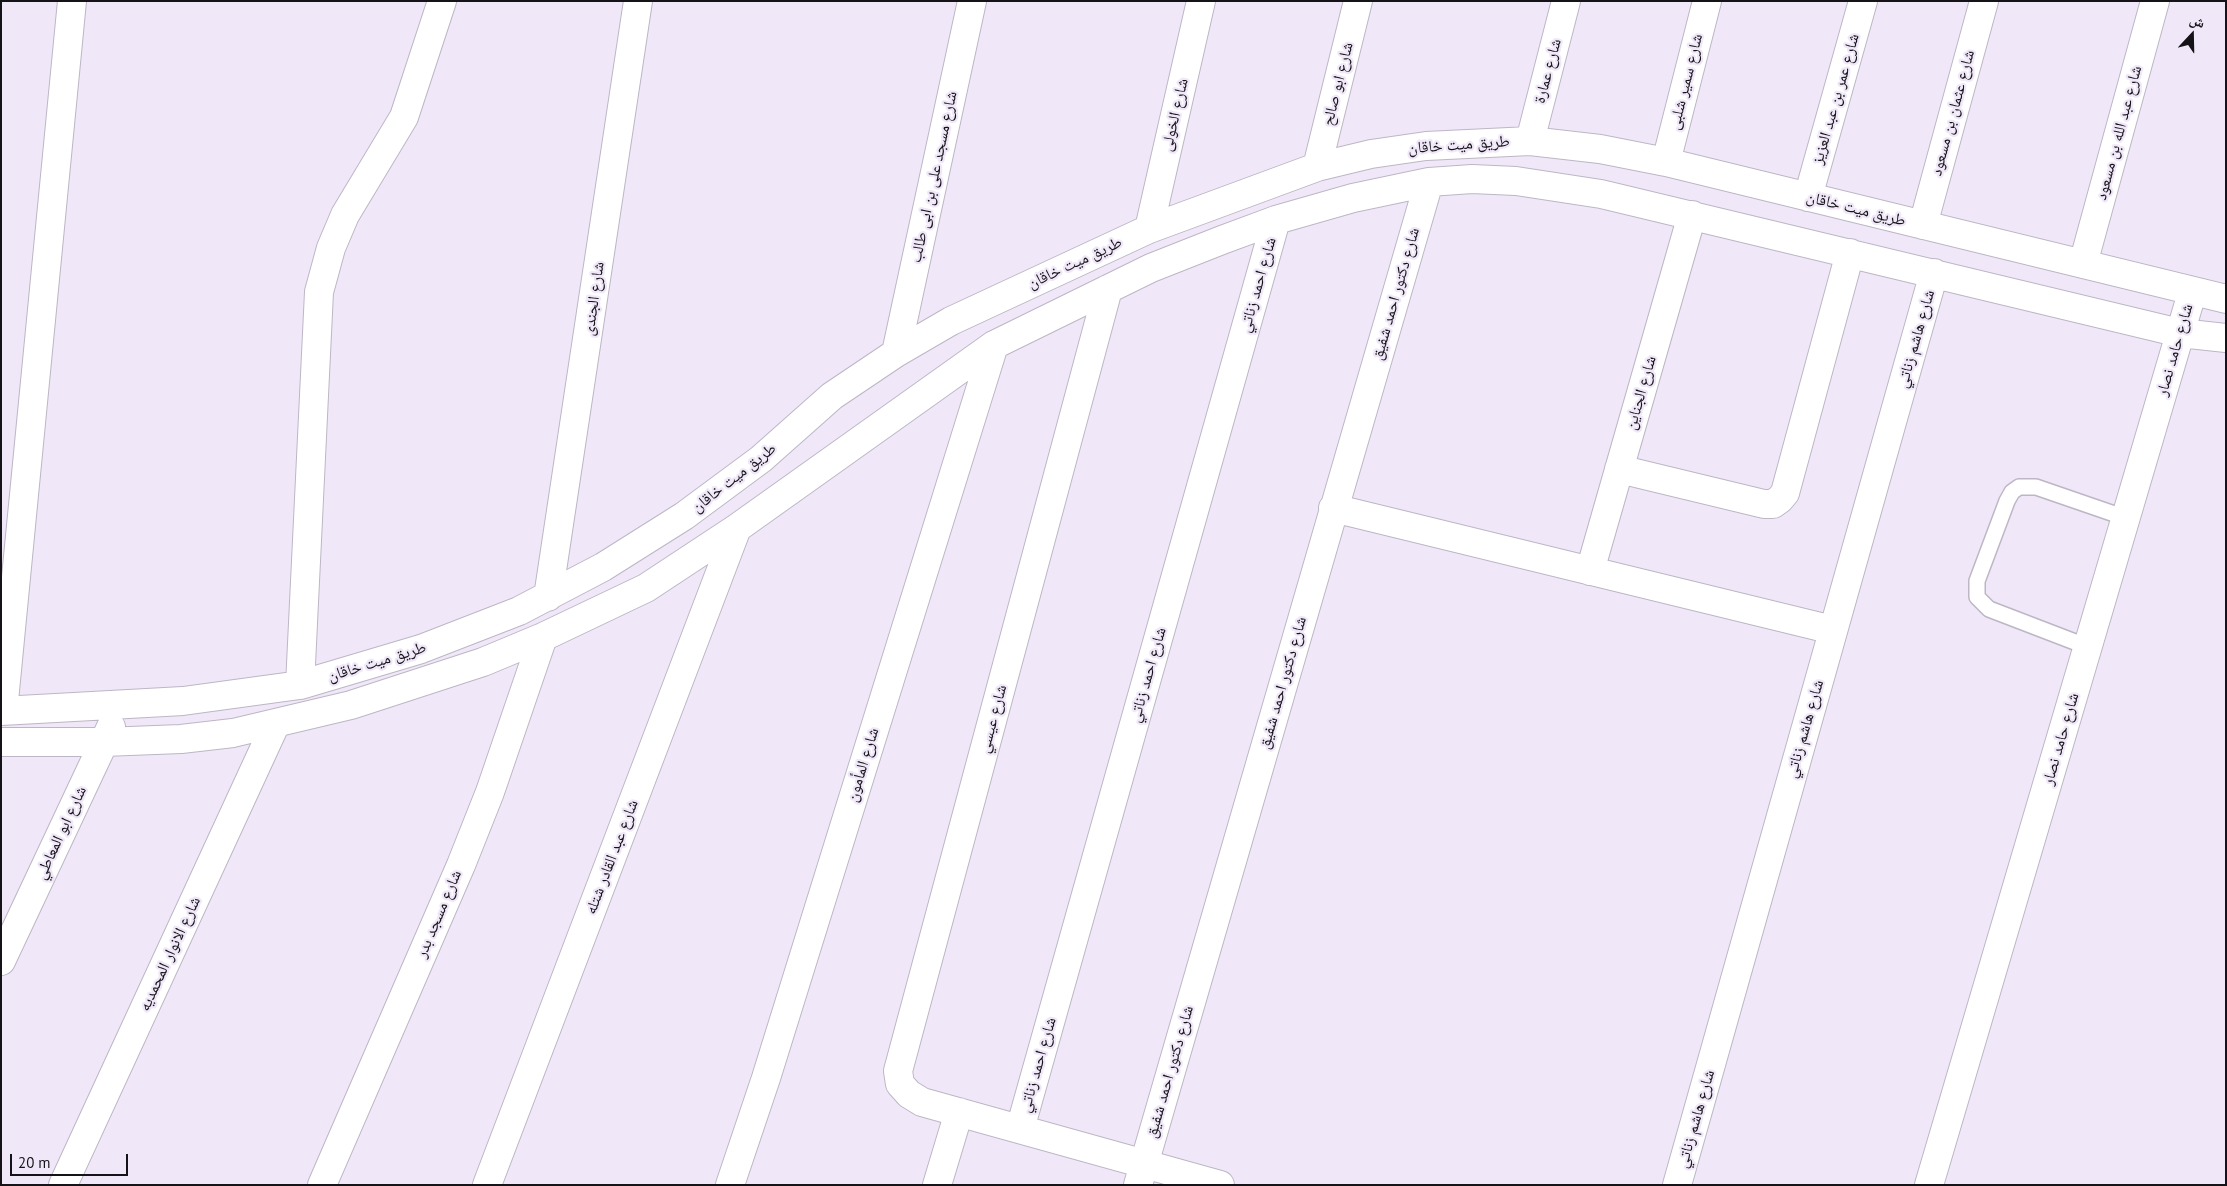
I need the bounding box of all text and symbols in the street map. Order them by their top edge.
north arrow [2167,10,2217,60]
text: ش [2187,10,2208,32]
street label: شارع عمر بن عبد العزيز [1808,31,1864,167]
street label: شارع سمير شلبى [1665,32,1707,132]
street label: شارع عمارة [1530,37,1566,105]
street label: شارع ابو صالح [1318,40,1358,128]
street label: شارع عثمان بن مسعود [1927,48,1979,178]
street label: شارع عبد الله بن مسعود [2092,64,2146,202]
street label: شارع الخولى [1157,77,1193,153]
street label: شارع مسجد على بن ابى طالب [906,89,962,265]
street label: طريق ميت خاقان [1408,132,1510,158]
street label: طريق ميت خاقان [1804,187,1908,231]
street label: شارع دكتور احمد شفيق [1368,226,1424,362]
street label: طريق ميت خاقان [1025,233,1125,293]
street label: شارع احمد زناتي [1235,235,1281,335]
street label: شارع الجندى [579,261,609,337]
street label: شارع هاشم زناتي [1893,288,1939,390]
street label: شارع حامد نصار [2153,302,2197,398]
street label: شارع الجناين [1621,354,1661,432]
street label: طريق ميت خاقان [688,439,780,517]
street label: شارع دكتور احمد شفيق [1255,615,1311,751]
street label: شارع احمد زناتي [1125,625,1171,725]
street label: طريق ميت خاقان [326,638,428,686]
street label: شارع هاشم زناتي [1782,678,1828,780]
street label: شارع عيسي [975,683,1011,755]
street label: شارع حامد نصار [2039,691,2083,787]
street label: شارع المأمون [843,726,883,804]
street label: شارع ابو المعاطي [31,783,91,883]
street label: شارع عبد القادر شتله [581,797,643,917]
street label: شارع مسجد بدر [412,867,466,961]
street label: شارع الانوار المحمديه [135,894,205,1014]
street label: شارع دكتور احمد شفيق [1142,1004,1198,1140]
street label: شارع احمد زناتي [1015,1015,1061,1115]
street label: شارع هاشم زناتي [1673,1068,1719,1170]
scale bar [12,1144,130,1176]
text: 20 m [18,1153,51,1172]

